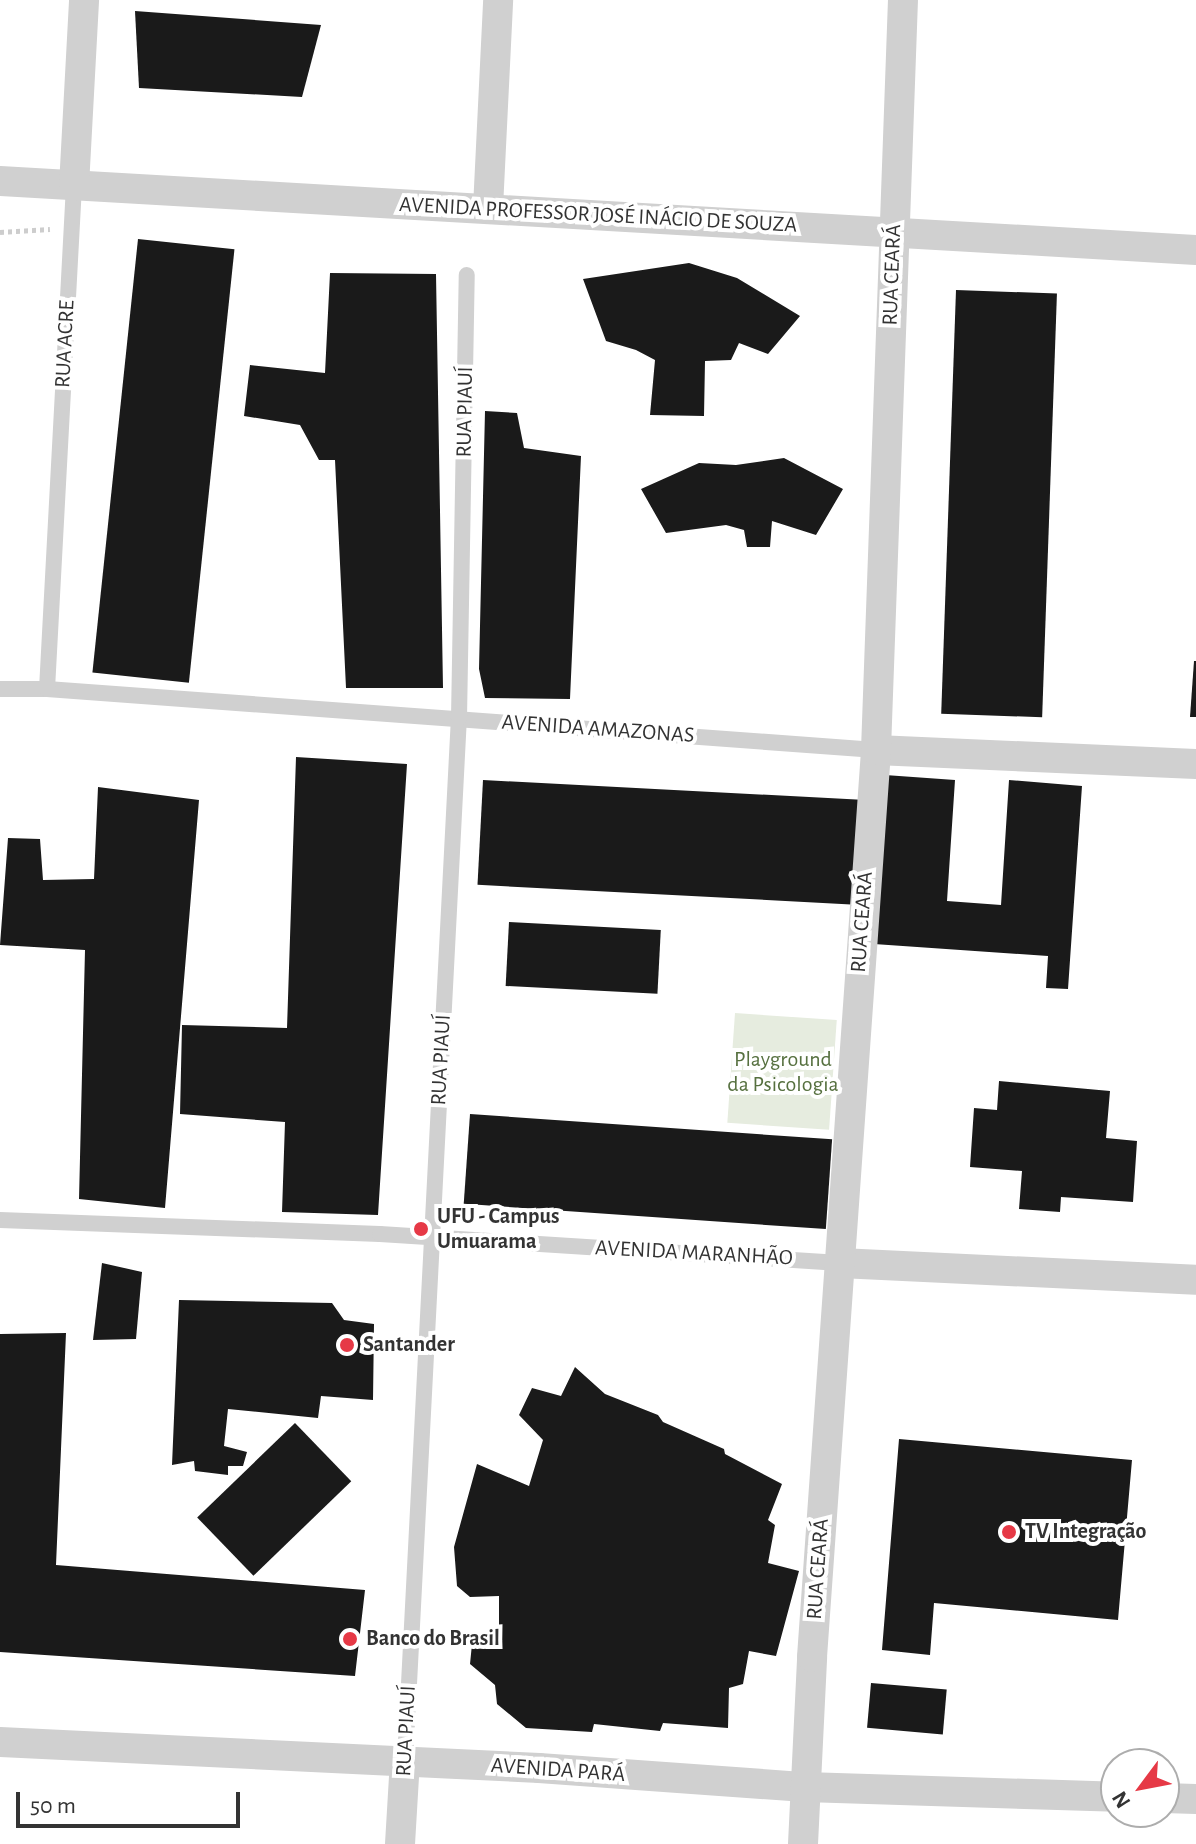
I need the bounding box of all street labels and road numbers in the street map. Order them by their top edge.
street label: AVENIDA PROFESSOR JOSÉ INÁCIO DE SOUZA [398,191,798,239]
street label: RUA CEARÁ [877,224,907,326]
street label: RUA ACRE [50,299,80,389]
street label: RUA PIAUÍ [451,366,479,458]
street label: AVENIDA AMAZONAS [501,709,695,749]
street label: RUA CEARÁ [845,871,879,973]
street label: RUA PIAUÍ [425,1014,457,1106]
street label: AVENIDA MARANHÃO [595,1235,793,1271]
street label: RUA CEARÁ [801,1518,835,1620]
street label: RUA PIAUÍ [390,1685,422,1777]
street label: AVENIDA PARÁ [490,1752,626,1788]

